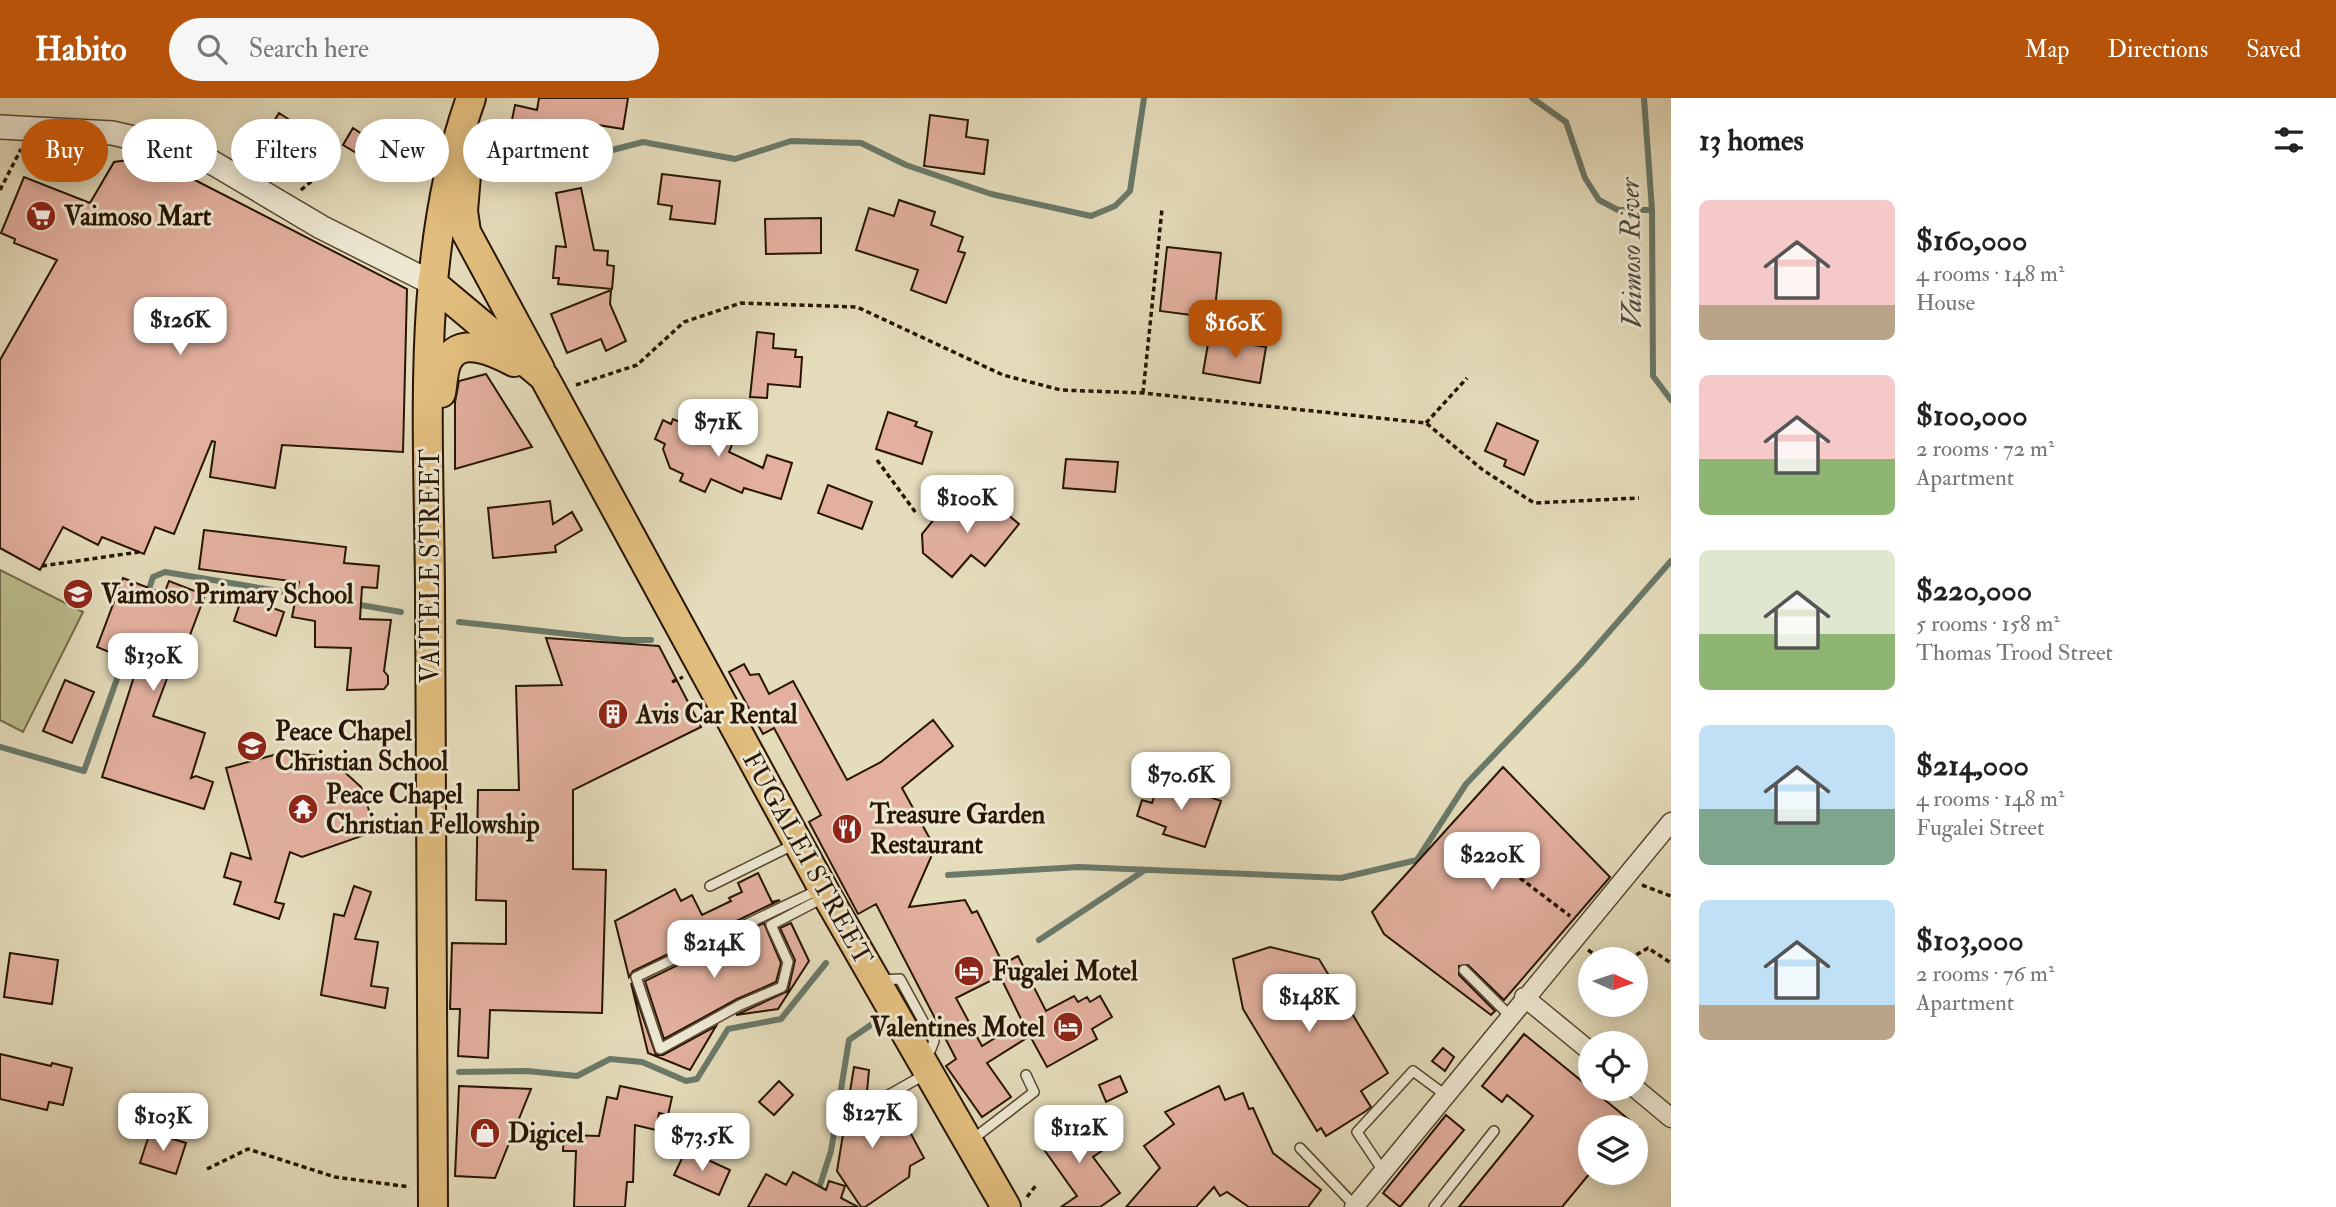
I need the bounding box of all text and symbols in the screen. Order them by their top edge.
search box [169,18,659,81]
text: Habito [35,29,127,70]
icon: search [193,30,231,68]
text: Search here [249,33,369,65]
text: Map [2024,34,2069,65]
text: Directions [2107,34,2208,65]
text: Saved [2246,34,2301,65]
chip: Buy [21,119,108,182]
chip: Rent [122,119,217,182]
chip: Filters [231,119,341,182]
chip: New [355,119,449,182]
chip: Apartment [463,119,613,182]
icon: filters [2270,121,2308,159]
text: 13 homes [1699,122,1804,159]
water label: Vaimoso River [1613,176,1650,328]
supermarket icon: Vaimoso Mart [24,199,58,233]
place label: Vaimoso Mart [63,201,212,233]
text: $160,000 [1916,222,2027,259]
icon: home [1755,228,1839,312]
text: 4 rooms · 148 m² [1916,259,2064,288]
text: House [1916,288,1975,317]
pin: $126K [131,298,229,357]
pin: $160K [1186,300,1284,360]
text: $126K [150,305,210,334]
text: $160K [1205,308,1265,337]
text: $100,000 [1916,397,2028,434]
pin: $71K [677,400,759,459]
icon: home [1755,403,1839,487]
text: $71K [694,407,742,436]
text: 2 rooms · 72 m² [1916,434,2054,463]
street label: VAITELE STREET [415,449,447,683]
text: Apartment [1916,463,2014,492]
pin: $100K [918,476,1016,535]
text: $100K [937,483,997,512]
text: $220,000 [1916,572,2032,609]
school or university icon: Vaimoso Primary School [61,577,95,611]
icon: home [1755,578,1839,662]
place label: Vaimoso Primary School [100,579,354,612]
text: 5 rooms · 158 m² [1916,609,2060,638]
pin: $130K [104,634,202,693]
text: Thomas Trood Street [1916,638,2113,667]
text: $130K [124,641,182,670]
building icon: Avis Car Rental [596,697,630,731]
place label: Avis Car Rental [635,699,798,731]
place label: Peace Chapel Christian School [275,716,449,778]
school or university icon: Peace Chapel Christian School [235,729,269,763]
street label: FUGALEI STREET [735,746,879,971]
text: $214,000 [1916,747,2029,784]
pin: $70.6K [1124,752,1238,812]
icon: home [1755,753,1839,837]
text: $70.6K [1147,760,1215,789]
place label: Peace Chapel Christian Fellowship [326,779,540,842]
text: 4 rooms · 148 m² [1916,784,2064,813]
temple icon: Peace Chapel Christian Fellowship [286,792,320,826]
place label: Treasure Garden Restaurant [869,799,1046,861]
restaurant icon: Treasure Garden Restaurant [830,812,864,846]
text: Fugalei Street [1916,813,2044,842]
pin: $220K [1443,832,1541,892]
text: $220K [1460,840,1524,869]
pin: $214K [665,920,763,980]
text: $103,000 [1916,922,2024,959]
text: $214K [683,928,745,957]
icon: home [1755,928,1839,1012]
north arrow [1578,947,1648,1017]
map controls [1578,947,1648,1185]
hotel icon: Fugalei Motel [952,954,986,988]
place label: Fugalei Motel [992,956,1138,989]
text: 2 rooms · 76 m² [1916,959,2054,988]
pin: $148K [1260,974,1358,1034]
text: $148K [1279,982,1339,1011]
text: Apartment [1916,988,2014,1017]
hotel icon: Valentines Motel [1051,1010,1085,1044]
place label: Valentines Motel [869,1012,1045,1044]
button: locate [1578,1031,1648,1101]
pin: $127K [823,1090,921,1150]
pin: $103K [114,1094,212,1153]
text: $127K [842,1098,902,1127]
text: $103K [134,1101,192,1130]
pin: $112K [1030,1105,1128,1165]
text: $112K [1050,1113,1108,1142]
pin: $73.5K [645,1114,759,1173]
button: layers [1578,1115,1648,1185]
shop icon: Digicel [468,1116,502,1150]
place label: Digicel [508,1118,584,1151]
text: $73.5K [671,1121,733,1150]

